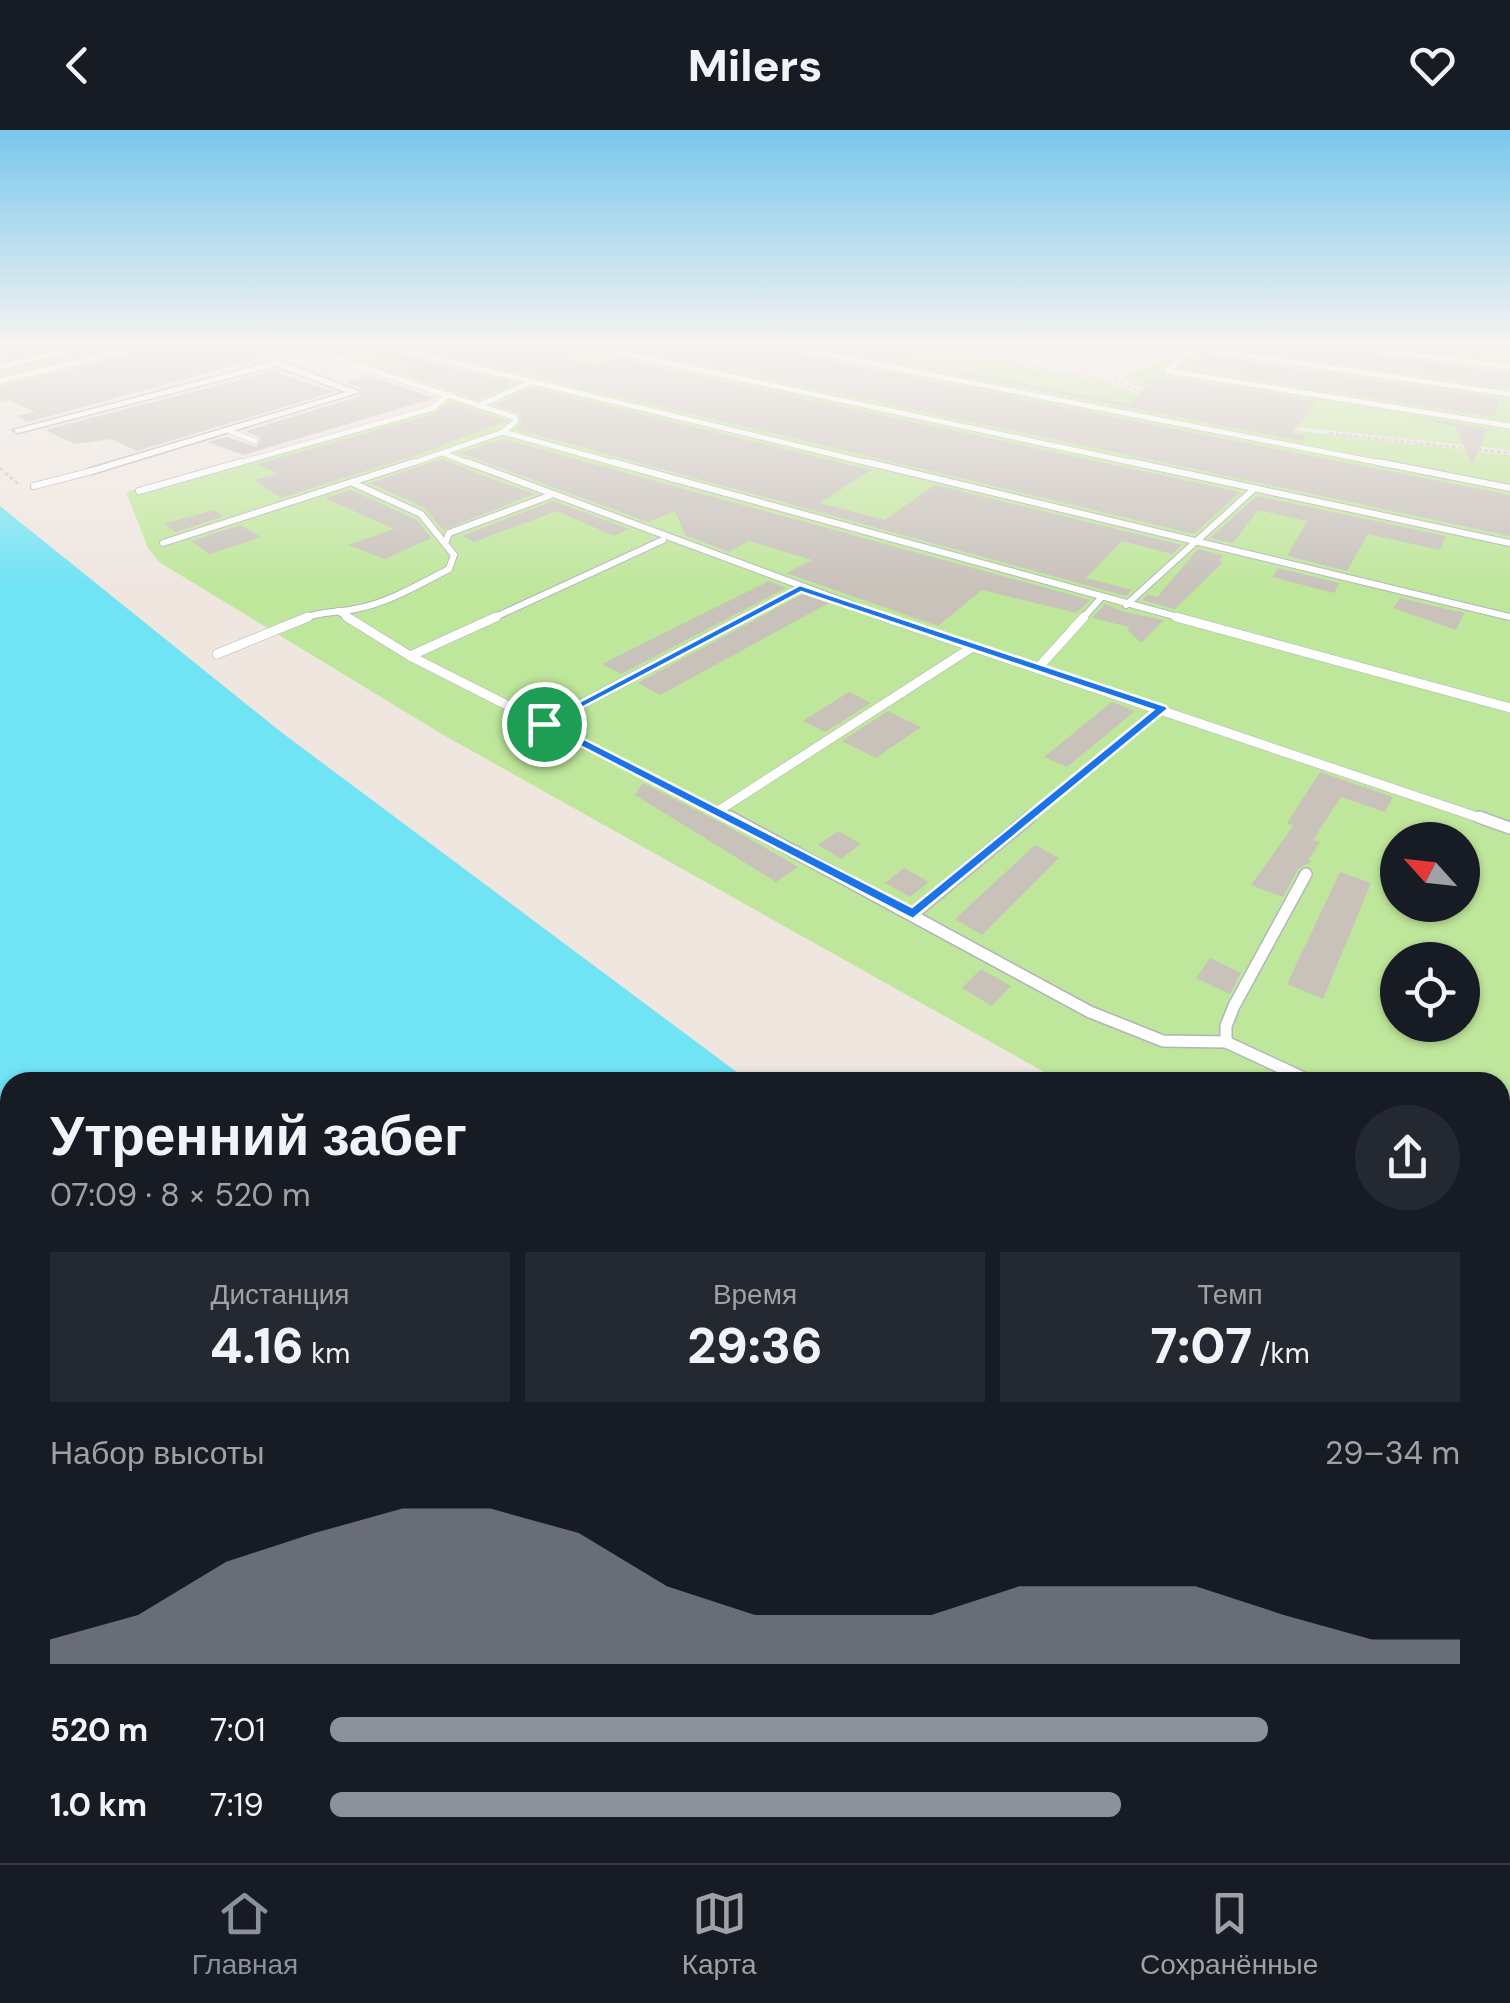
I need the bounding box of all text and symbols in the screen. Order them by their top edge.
text: Milers [688,36,822,95]
icon: back [50,38,105,93]
icon: heart [1405,38,1460,93]
pin [502,682,587,767]
icon: arrive [517,697,572,752]
north arrow [1380,822,1480,922]
map controls [1380,822,1480,1042]
button: locate [1380,942,1480,1042]
text: Утренний забег [50,1100,467,1172]
button: share [1355,1105,1460,1210]
text: 07:09 · 8 × 520 m [50,1174,310,1216]
text: Дистанция [211,1276,350,1313]
text: Время [713,1276,797,1313]
text: Темп [1197,1276,1263,1313]
text: 4.16 [210,1313,304,1379]
text: 29:36 [687,1313,823,1379]
text: 7:07 [1150,1313,1252,1379]
text: km [304,1335,350,1372]
text: /km [1252,1335,1310,1372]
text: Набор высоты [50,1432,264,1474]
text: 29–34 m [1325,1432,1460,1474]
text: 520 m [50,1709,148,1751]
text: 7:01 [210,1709,265,1751]
text: 1.0 km [50,1784,147,1826]
text: 7:19 [210,1784,264,1826]
tab: Главная [192,1886,298,1983]
tab: Карта [682,1886,757,1983]
tab: Сохранённые [1140,1886,1318,1983]

